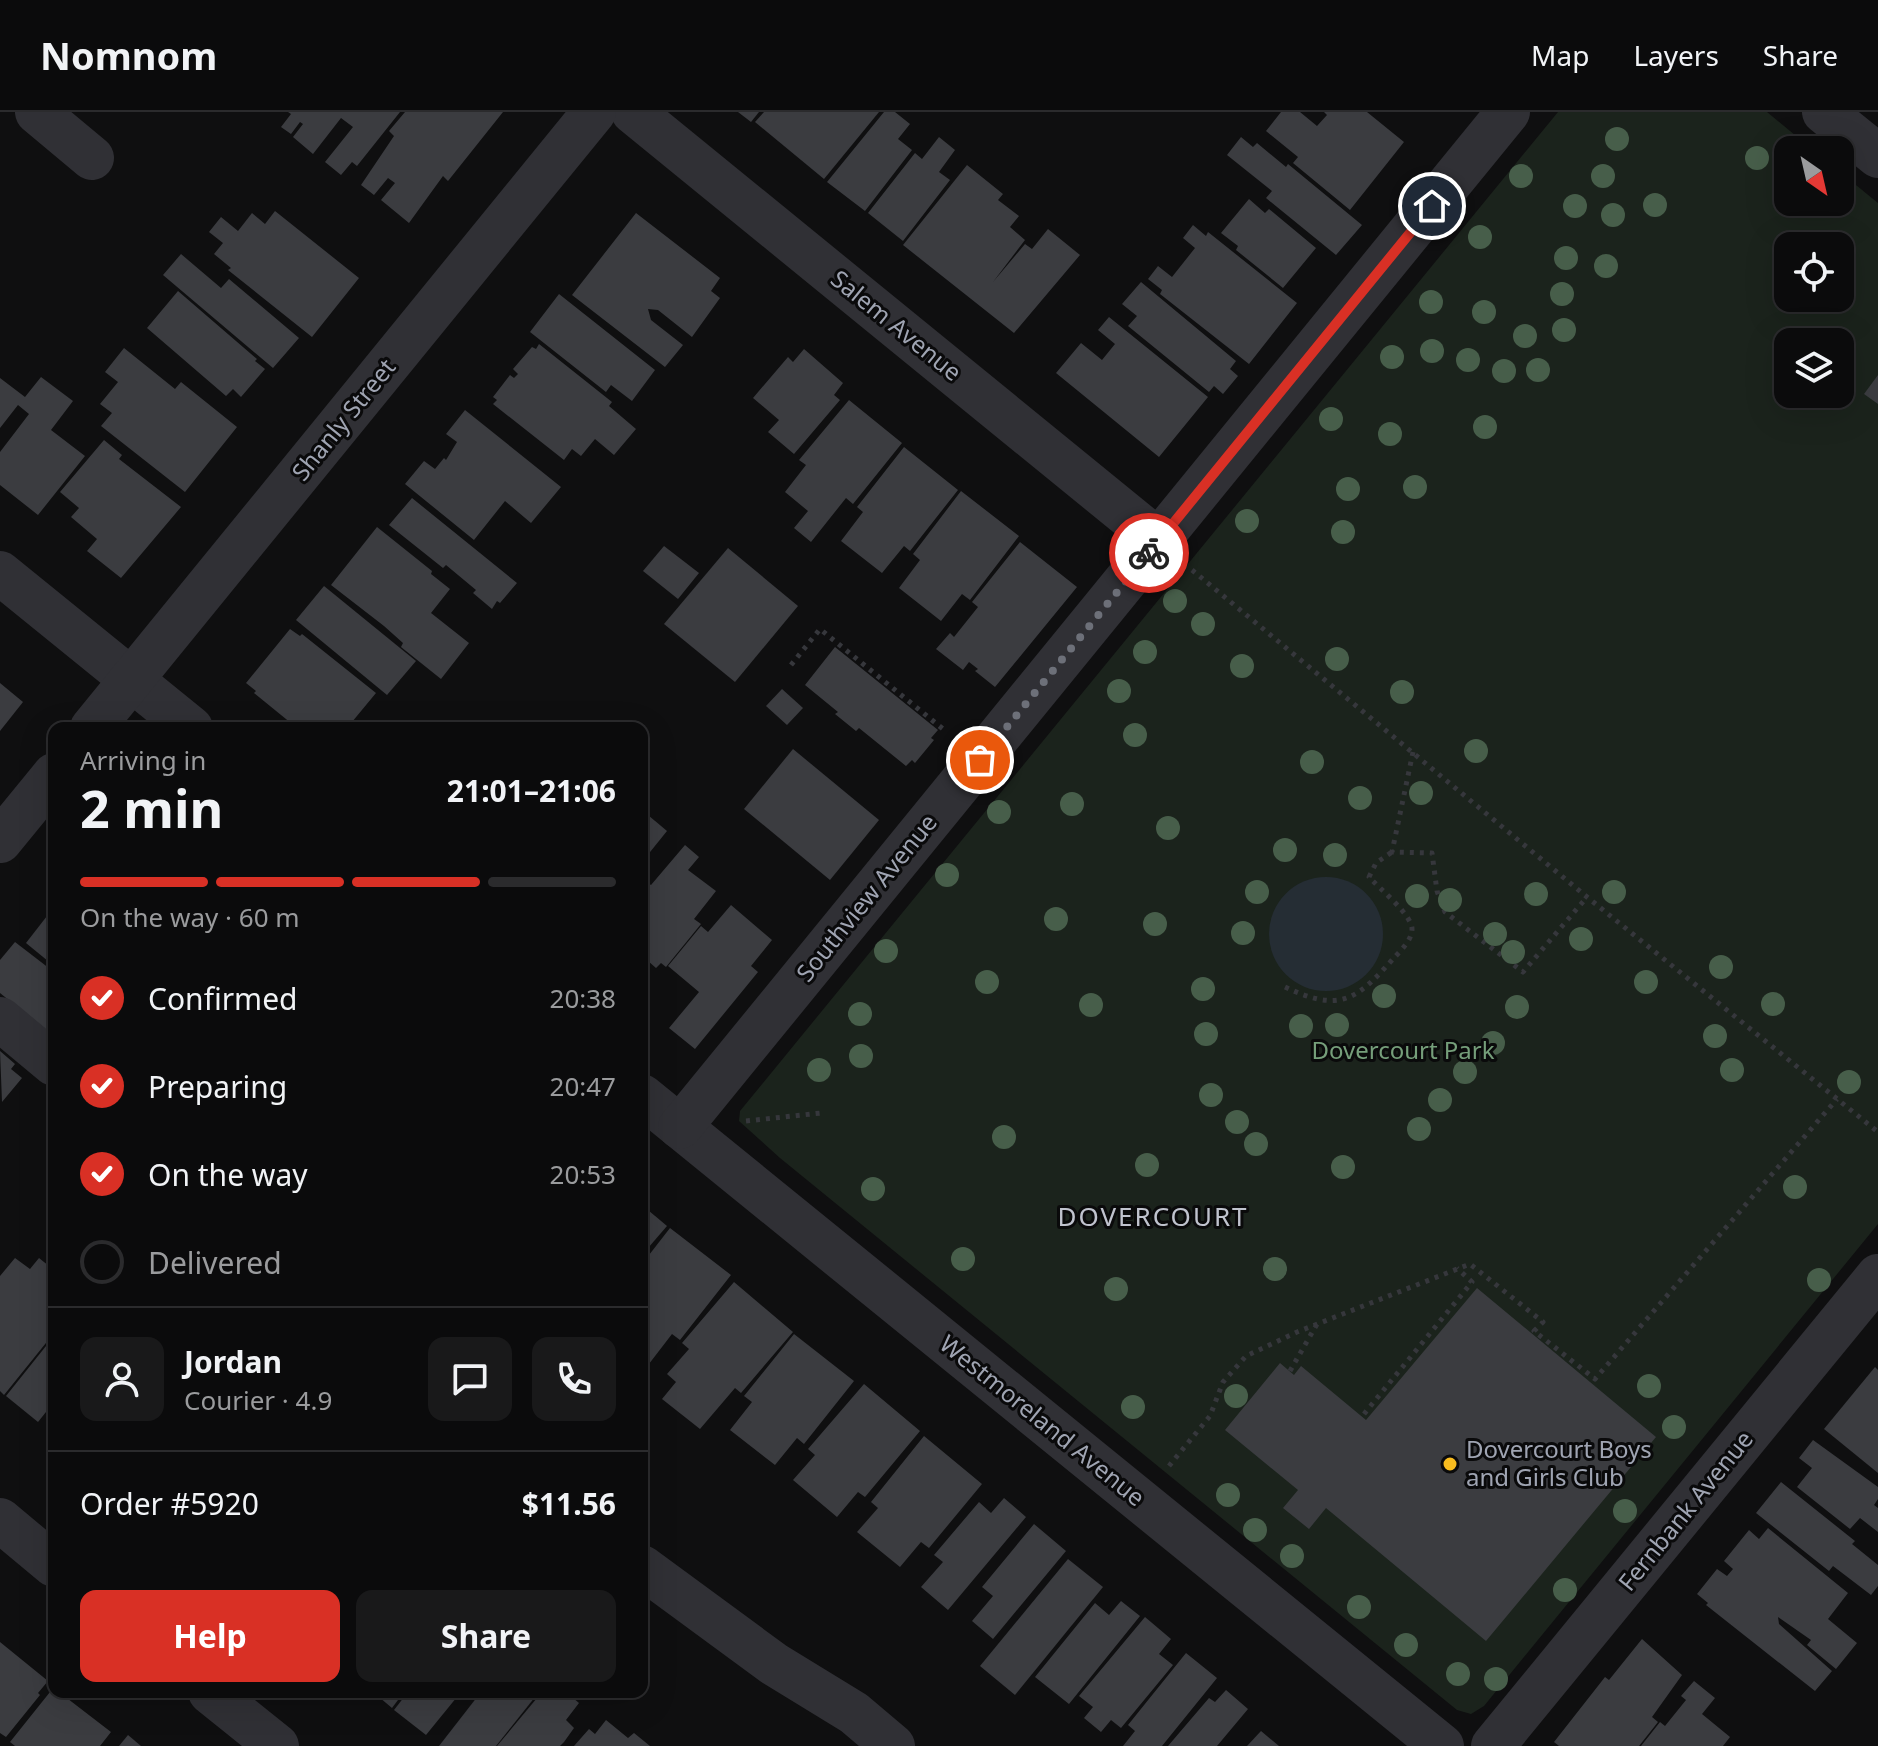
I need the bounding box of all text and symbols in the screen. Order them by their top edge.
text: Nomnom [40,29,217,81]
text: Map [1531,36,1589,74]
text: Layers [1633,36,1719,74]
text: Share [1763,36,1838,74]
north arrow [1774,136,1854,216]
map controls [1774,136,1854,408]
pin [1398,172,1466,240]
icon: home [1410,184,1454,228]
button: locate [1774,232,1854,312]
street label: Salem Avenue [825,262,969,388]
button: layers [1774,328,1854,408]
street label: Shanly Street [283,351,402,487]
courier [1109,513,1189,593]
icon: bike [1127,531,1171,575]
pin [946,726,1014,794]
icon: bag [958,738,1002,782]
text: Arriving in [80,742,206,778]
text: 21:01–21:06 [447,770,616,811]
text: 2 min [80,772,223,843]
street label: Southview Avenue [788,806,944,988]
text: On the way · 60 m [80,899,300,935]
icon: check [80,976,124,1020]
text: Confirmed [148,978,298,1019]
text: 20:38 [550,980,616,1016]
park label: Dovercourt Park [1311,1033,1495,1066]
icon: check [80,1064,124,1108]
text: Preparing [148,1066,287,1107]
text: 20:47 [550,1068,616,1104]
icon: check [80,1152,124,1196]
text: On the way [148,1154,308,1195]
text: 20:53 [550,1156,616,1192]
district label: DOVERCOURT [1057,1198,1249,1234]
text: Delivered [148,1242,282,1283]
street label: Westmoreland Avenue [933,1327,1152,1513]
button: person [80,1337,164,1421]
button: chat [428,1337,512,1421]
button: phone [532,1337,616,1421]
text: Jordan [184,1341,282,1382]
text: Courier · 4.9 [184,1382,332,1418]
street label: Fernbank Avenue [1610,1423,1760,1597]
place label: Dovercourt Boys and Girls Club [1466,1432,1652,1493]
marker: Dovercourt Boys and Girls Club [1441,1455,1459,1473]
text: Order #5920 [80,1483,259,1524]
text: $11.56 [522,1483,616,1524]
button: Help [80,1590,340,1682]
button: Share [356,1590,616,1682]

